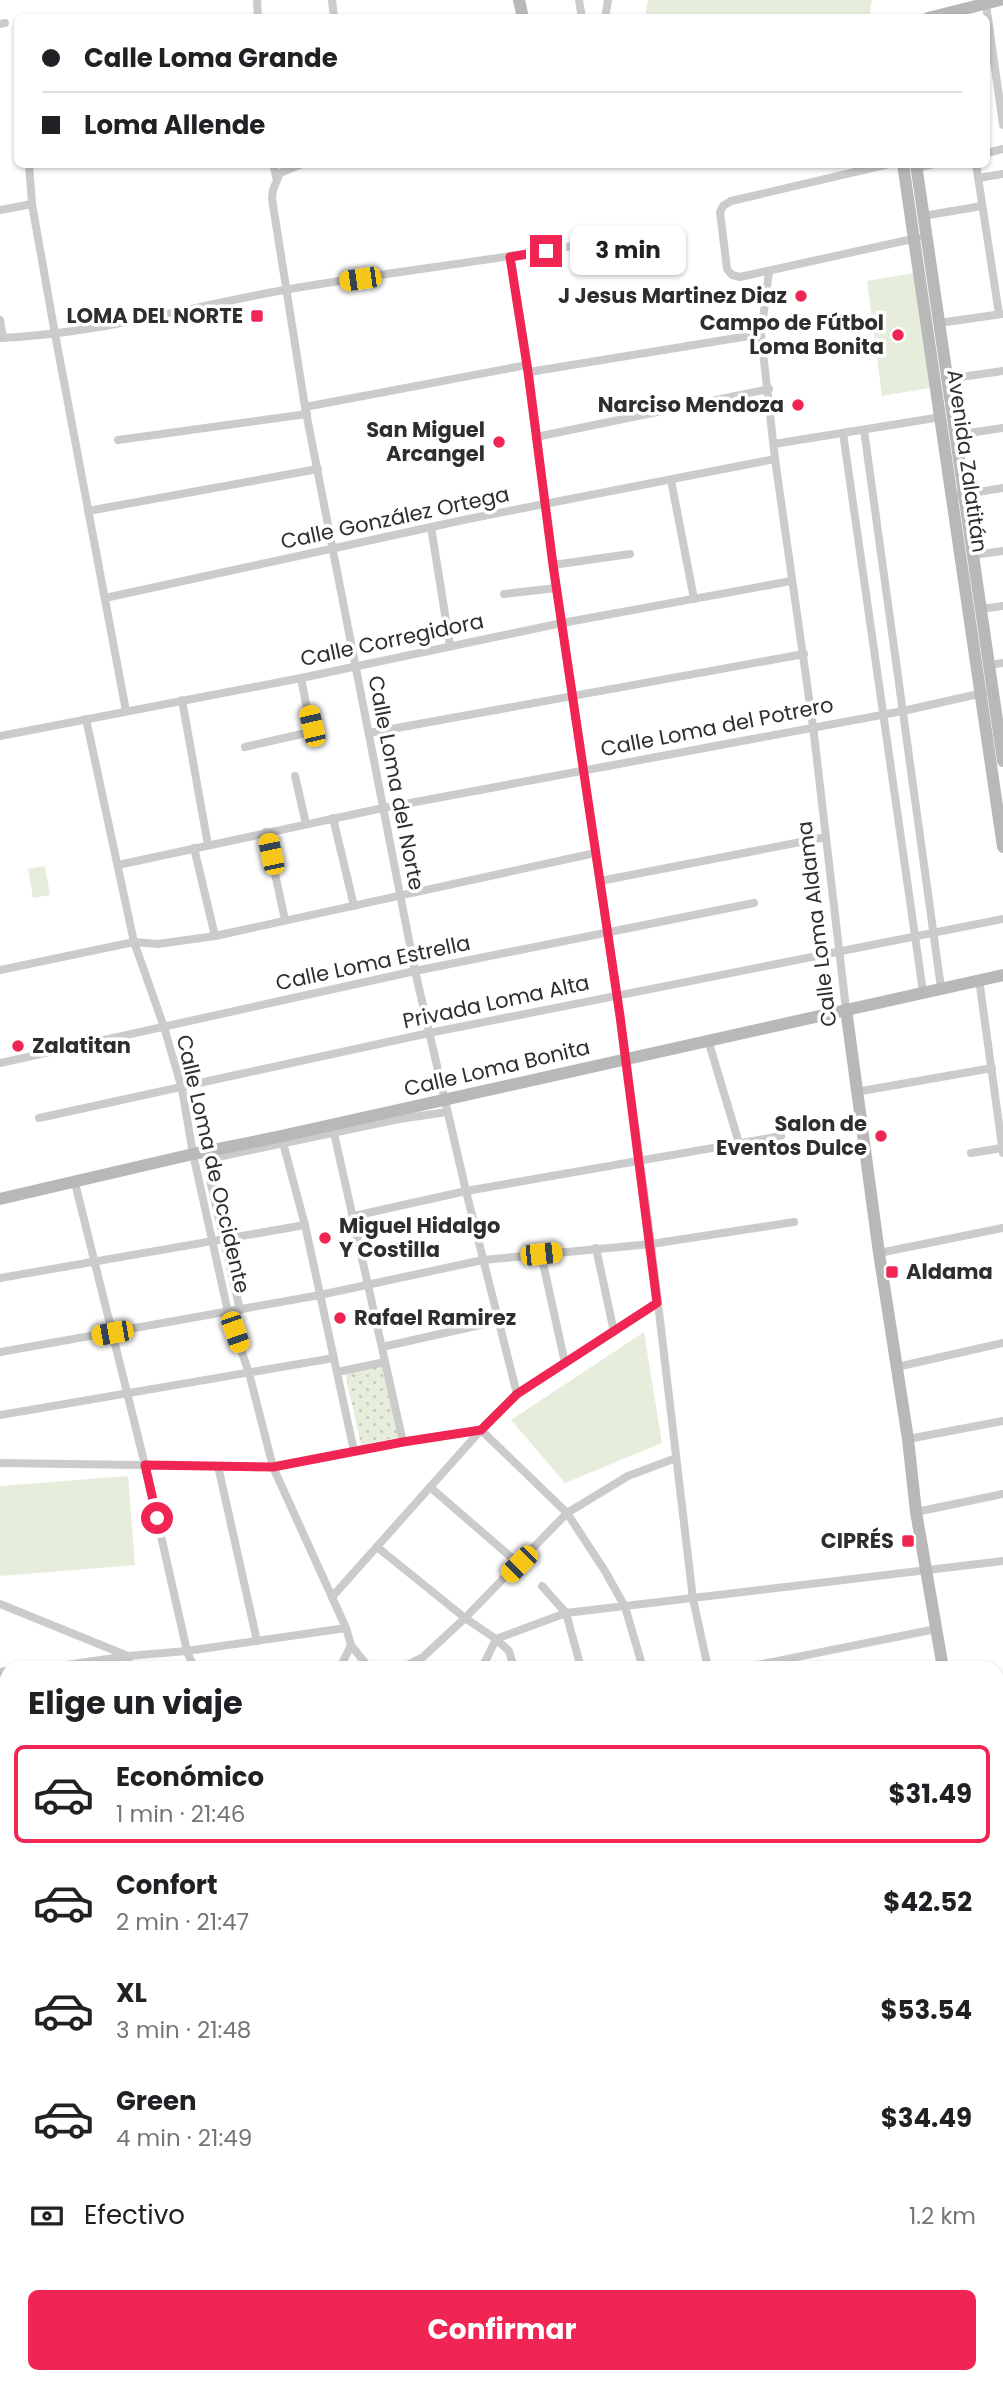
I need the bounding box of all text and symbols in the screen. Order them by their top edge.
text: Calle Loma Grande [84,40,338,76]
text: Loma Allende [84,107,265,143]
callout: 3 min [570,226,686,276]
text: 3 min [595,234,661,266]
route end [530,235,562,267]
car [338,266,383,292]
place label: J Jesus Martinez Diaz [558,281,787,310]
marker: J Jesus Martinez Diaz [793,288,809,304]
place label: LOMA DEL NORTE [66,301,243,330]
marker: LOMA DEL NORTE [249,308,265,324]
place label: Campo de Fútbol Loma Bonita [700,308,884,361]
marker: Campo de Fútbol Loma Bonita [890,327,906,343]
street label: Avenida Zalatitán [940,368,995,554]
place label: Narciso Mendoza [598,390,784,419]
marker: Narciso Mendoza [790,397,806,413]
place label: San Miguel Arcangel [366,415,485,468]
marker: San Miguel Arcangel [491,434,507,450]
street label: Calle González Ortega [278,479,512,556]
street label: Calle Corregidora [298,606,486,673]
street label: Calle Loma del Norte [361,673,432,893]
street label: Calle Loma del Potrero [598,690,836,763]
car [298,703,327,749]
street label: Calle Loma Aldama [790,820,844,1028]
car [257,831,286,877]
street label: Calle Loma Estrella [273,928,473,997]
street label: Privada Loma Alta [400,968,592,1035]
place label: Zalatitan [32,1031,131,1060]
street label: Calle Loma de Occidente [170,1032,257,1296]
street label: Calle Loma Bonita [401,1032,593,1103]
marker: Zalatitan [10,1038,26,1054]
place label: Salon de Eventos Dulce [716,1109,867,1162]
marker: Salon de Eventos Dulce [873,1128,889,1144]
place label: Miguel Hidalgo Y Costilla [339,1211,500,1264]
marker: Miguel Hidalgo Y Costilla [317,1230,333,1246]
car [520,1241,563,1267]
place label: Aldama [906,1257,993,1286]
marker: Aldama [884,1264,900,1280]
place label: Rafael Ramirez [354,1303,516,1332]
car [219,1309,252,1355]
marker: Rafael Ramirez [332,1310,348,1326]
car [90,1319,135,1347]
route start [141,1502,173,1534]
place label: CIPRÉS [821,1526,894,1555]
marker: CIPRÉS [900,1533,916,1549]
car [497,1542,542,1586]
text: Elige un viaje [28,1680,243,1725]
text: Económico [116,1759,264,1795]
icon: car [32,1763,95,1826]
text: $31.49 [888,1776,972,1812]
text: 1 min · 21:46 [116,1798,245,1830]
text: Confort [116,1867,218,1903]
icon: car [32,1871,95,1934]
text: $42.52 [883,1884,972,1920]
text: 2 min · 21:47 [116,1906,249,1938]
text: XL [116,1975,147,2011]
icon: car [32,1979,95,2042]
text: $53.54 [880,1992,972,2028]
text: 3 min · 21:48 [116,2014,251,2046]
text: Green [116,2083,197,2119]
icon: car [32,2087,95,2150]
text: $34.49 [881,2100,972,2136]
text: 4 min · 21:49 [116,2122,252,2154]
icon: cash [28,2197,66,2235]
text: Efectivo [84,2197,185,2233]
text: 1.2 km [909,2200,976,2232]
button: Confirmar [28,2290,976,2370]

